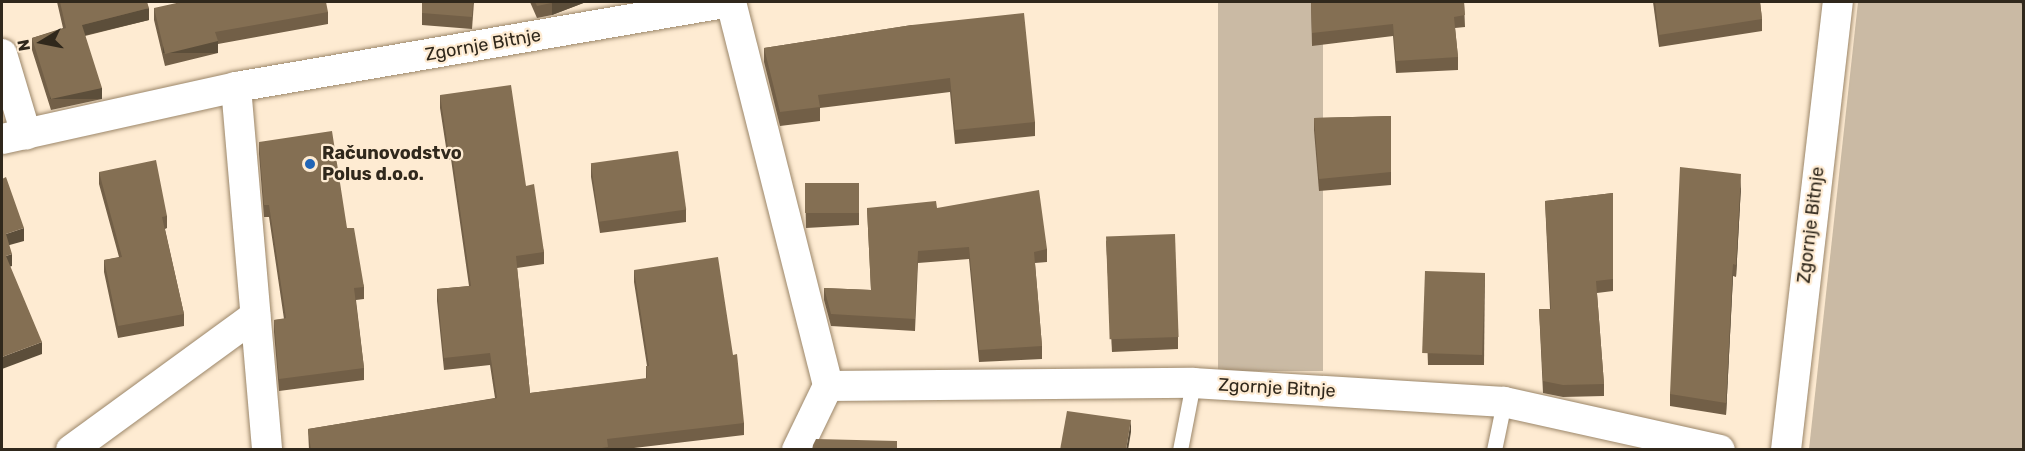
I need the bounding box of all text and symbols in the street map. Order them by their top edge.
north arrow [12,12,72,72]
street label: Zgornje Bitnje [423,24,543,66]
text: N [13,38,34,53]
place label: Računovodstvo Polus d.o.o. [322,143,462,186]
marker: Računovodstvo Polus d.o.o. [303,157,317,171]
street label: Zgornje Bitnje [1793,165,1829,285]
street label: Zgornje Bitnje [1218,374,1336,402]

